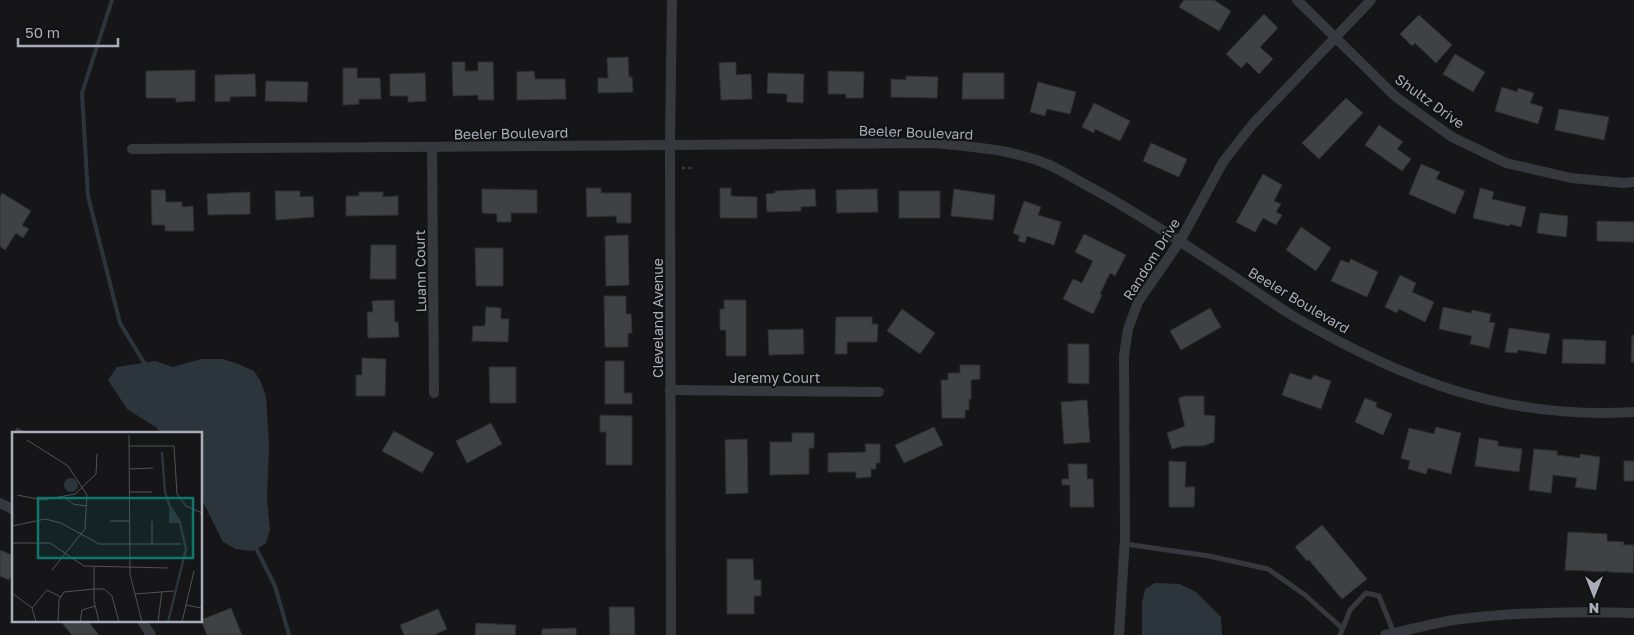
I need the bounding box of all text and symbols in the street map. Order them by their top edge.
scale bar [18,15,118,47]
text: 50 m [25,23,60,41]
street label: Shultz Drive [1392,70,1468,132]
street label: Beeler Boulevard [858,122,974,142]
street label: Beeler Boulevard [453,124,569,142]
street label: Random Drive [1119,215,1183,303]
street label: Luann Court [411,230,429,312]
street label: Cleveland Avenue [649,258,666,378]
street label: Beeler Boulevard [1245,263,1353,337]
street label: Jeremy Court [730,369,820,386]
inset map [12,432,202,622]
north arrow [1569,570,1619,620]
text: N [1589,600,1599,617]

